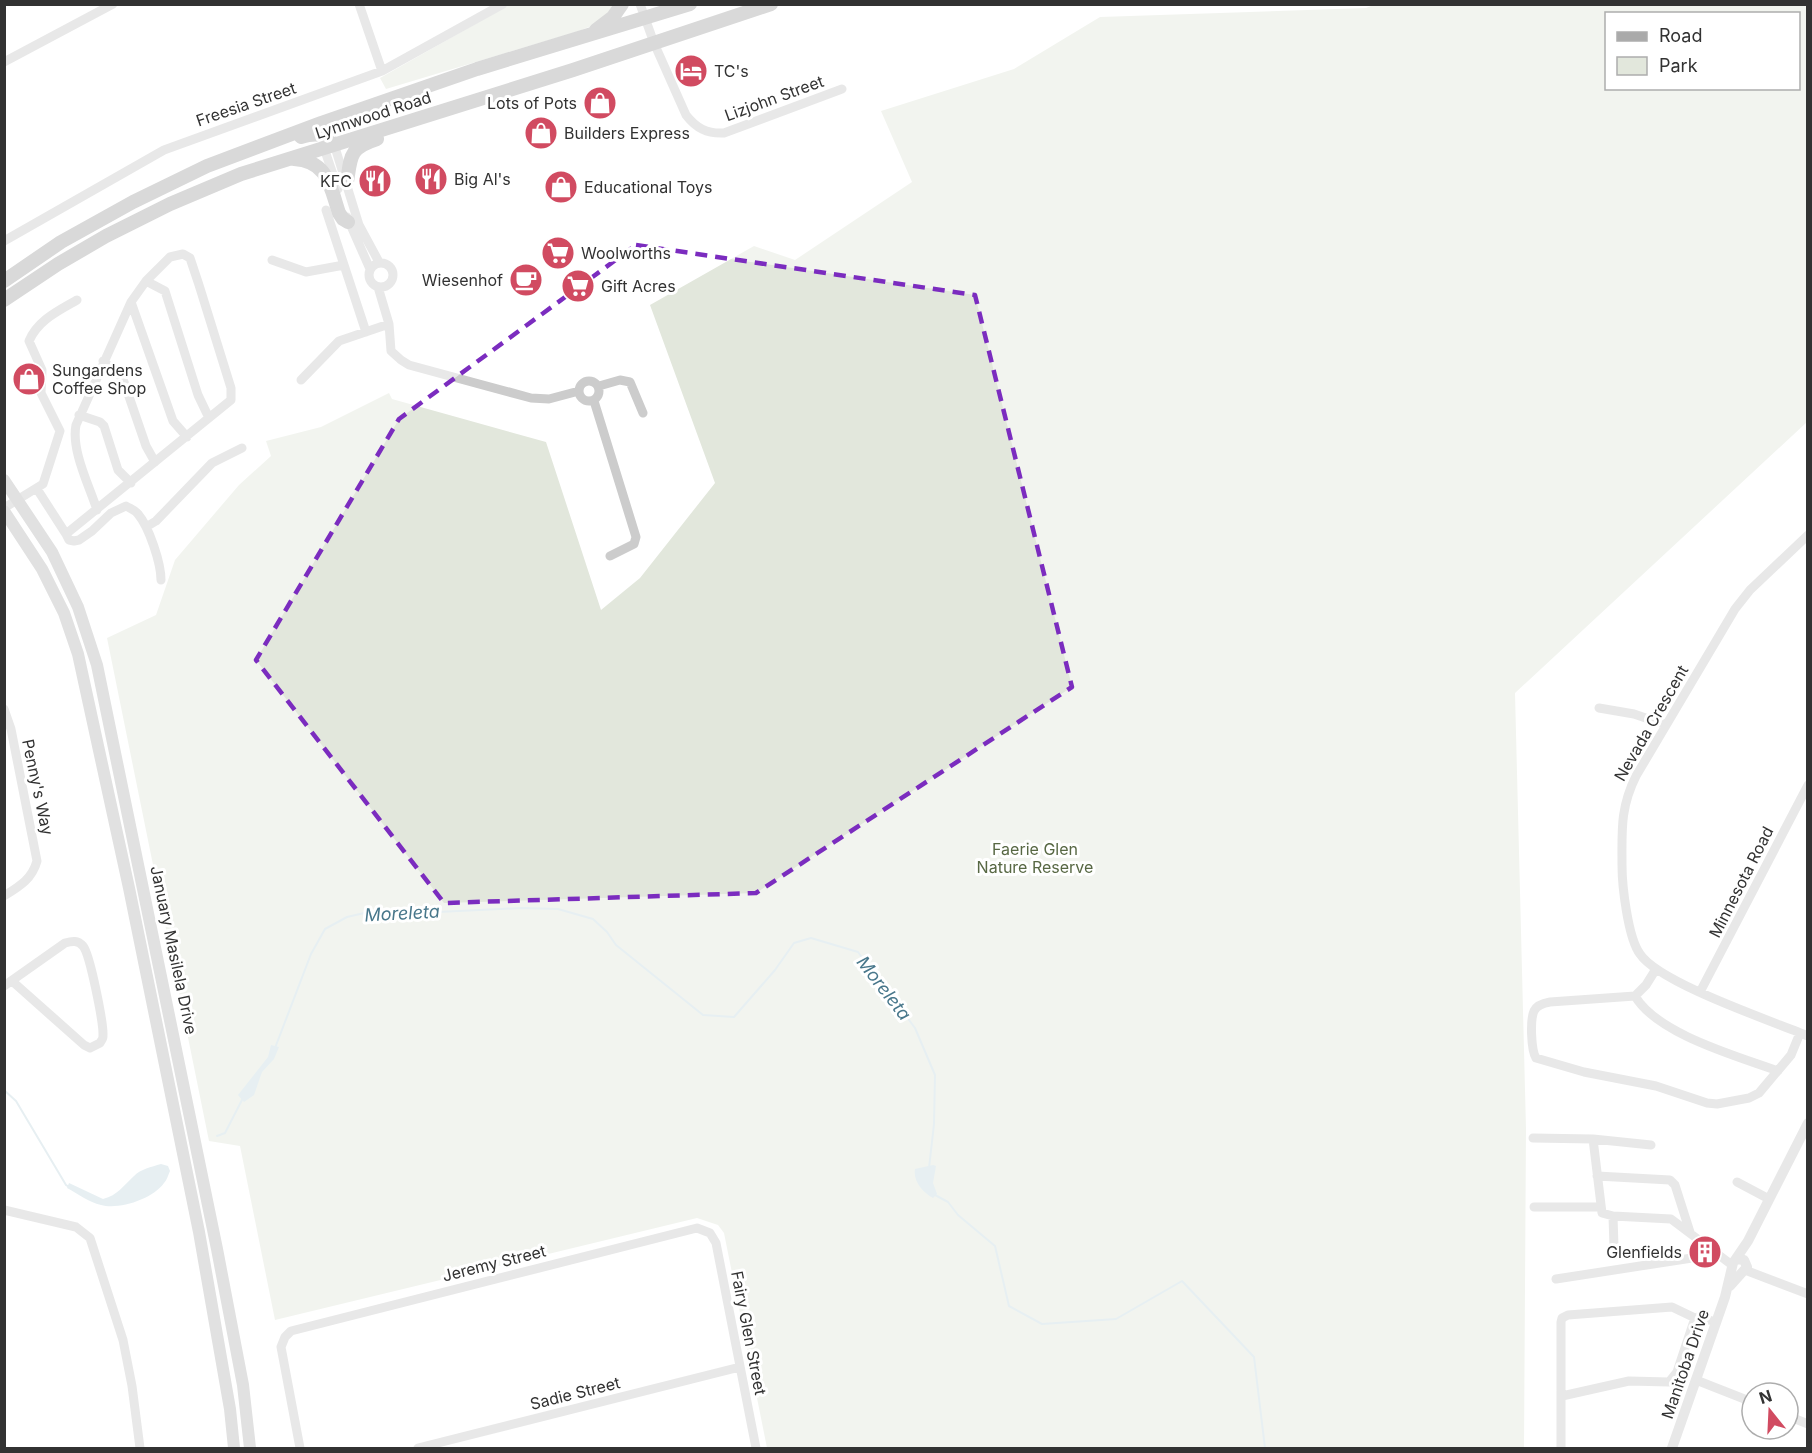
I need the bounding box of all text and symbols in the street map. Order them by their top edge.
legend [1605,12,1800,90]
text: Road [1659,25,1702,46]
hotel icon: TC's [673,53,709,89]
text: Park [1659,55,1698,76]
place label: TC's [714,61,749,81]
street label: Lizjohn Street [722,71,826,125]
street label: Freesia Street [193,78,299,130]
shop icon: Lots of Pots [582,85,618,121]
street label: Lynnwood Road [312,87,434,143]
place label: Lots of Pots [487,93,577,113]
shop icon: Builders Express [523,115,559,151]
place label: Builders Express [564,123,690,143]
restaurant icon: Big Al's [413,161,449,197]
restaurant icon: KFC [357,163,393,199]
place label: Big Al's [454,169,511,189]
shop icon: Educational Toys [543,169,579,205]
place label: KFC [320,171,352,191]
place label: Educational Toys [584,177,712,197]
supermarket icon: Woolworths [540,235,576,271]
place label: Woolworths [581,243,671,263]
cafe icon: Wiesenhof [508,262,544,298]
supermarket icon: Gift Acres [560,268,596,304]
place label: Wiesenhof [422,270,503,290]
place label: Gift Acres [601,276,676,296]
place label: Sungardens Coffee Shop [52,360,146,398]
shop icon: Sungardens Coffee Shop [11,361,47,397]
street label: Nevada Crescent [1610,661,1692,785]
street label: Penny's Way [18,737,58,837]
street label: Minnesota Road [1704,823,1778,941]
park label: Faerie Glen Nature Reserve [977,839,1093,877]
street label: January Masilela Drive [146,864,202,1036]
water label: Moreleta [364,901,440,925]
water label: Moreleta [853,952,915,1024]
building icon: Glenfields [1687,1234,1723,1270]
street label: Jeremy Street [440,1240,548,1286]
place label: Glenfields [1606,1242,1682,1262]
street label: Fairy Glen Street [727,1269,771,1397]
street label: Manitoba Drive [1657,1307,1713,1421]
street label: Sadie Street [528,1372,622,1414]
north arrow [1740,1381,1800,1441]
text: N [1756,1385,1774,1408]

